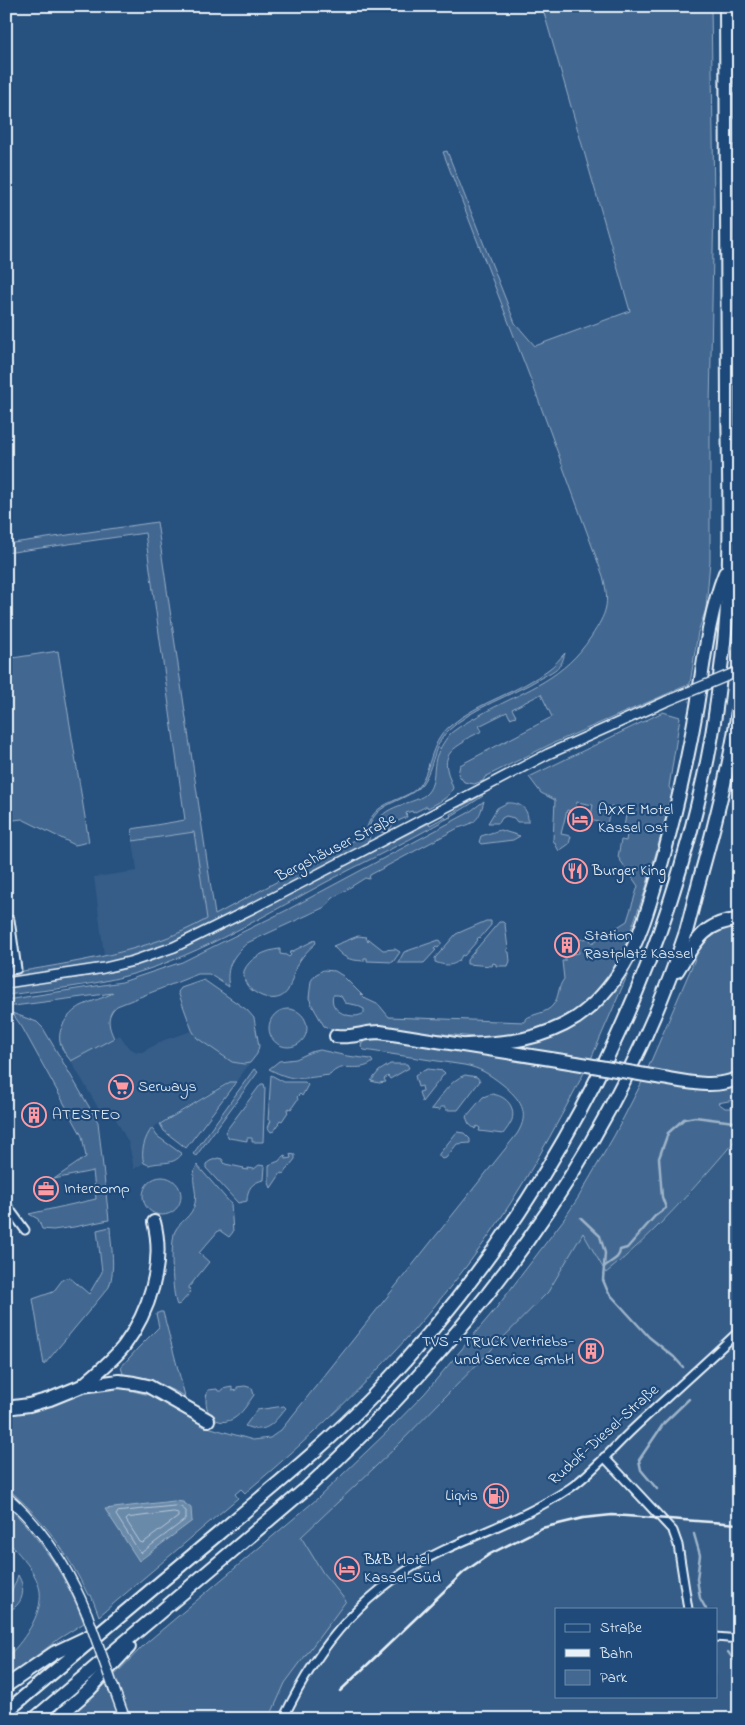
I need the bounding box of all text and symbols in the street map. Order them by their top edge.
place label: AXXE Motel Kassel Ost [598,798,674,840]
hotel icon: AXXE Motel Kassel Ost [567,806,593,832]
street label: Bergshäuser Straße [271,807,401,889]
restaurant icon: Burger King [562,858,588,884]
place label: Burger King [591,859,666,883]
place label: Station Rastplatz Kassel [584,924,693,966]
building icon: Station Rastplatz Kassel [554,932,580,958]
supermarket icon: Serways [108,1074,134,1100]
place label: Serways [138,1075,197,1099]
building icon: ATESTEO [21,1102,47,1128]
place label: ATESTEO [52,1103,120,1127]
office icon: Intercomp [33,1176,59,1202]
place label: Intercomp [64,1177,130,1201]
place label: TVS - TRUCK Vertriebs- und Service GmbH [422,1330,574,1372]
building icon: TVS - TRUCK Vertriebs- und Service GmbH [578,1338,604,1364]
street label: Rudolf-Diesel-Straße [543,1378,665,1491]
fuel station icon: Liqvis [483,1483,509,1509]
place label: Liqvis [445,1484,478,1508]
place label: B&B Hotel Kassel-Süd [363,1548,441,1590]
hotel icon: B&B Hotel Kassel-Süd [334,1556,360,1582]
legend [555,1608,718,1698]
text: Straße [600,1617,642,1639]
text: Bahn [599,1643,633,1665]
text: Park [600,1667,628,1689]

